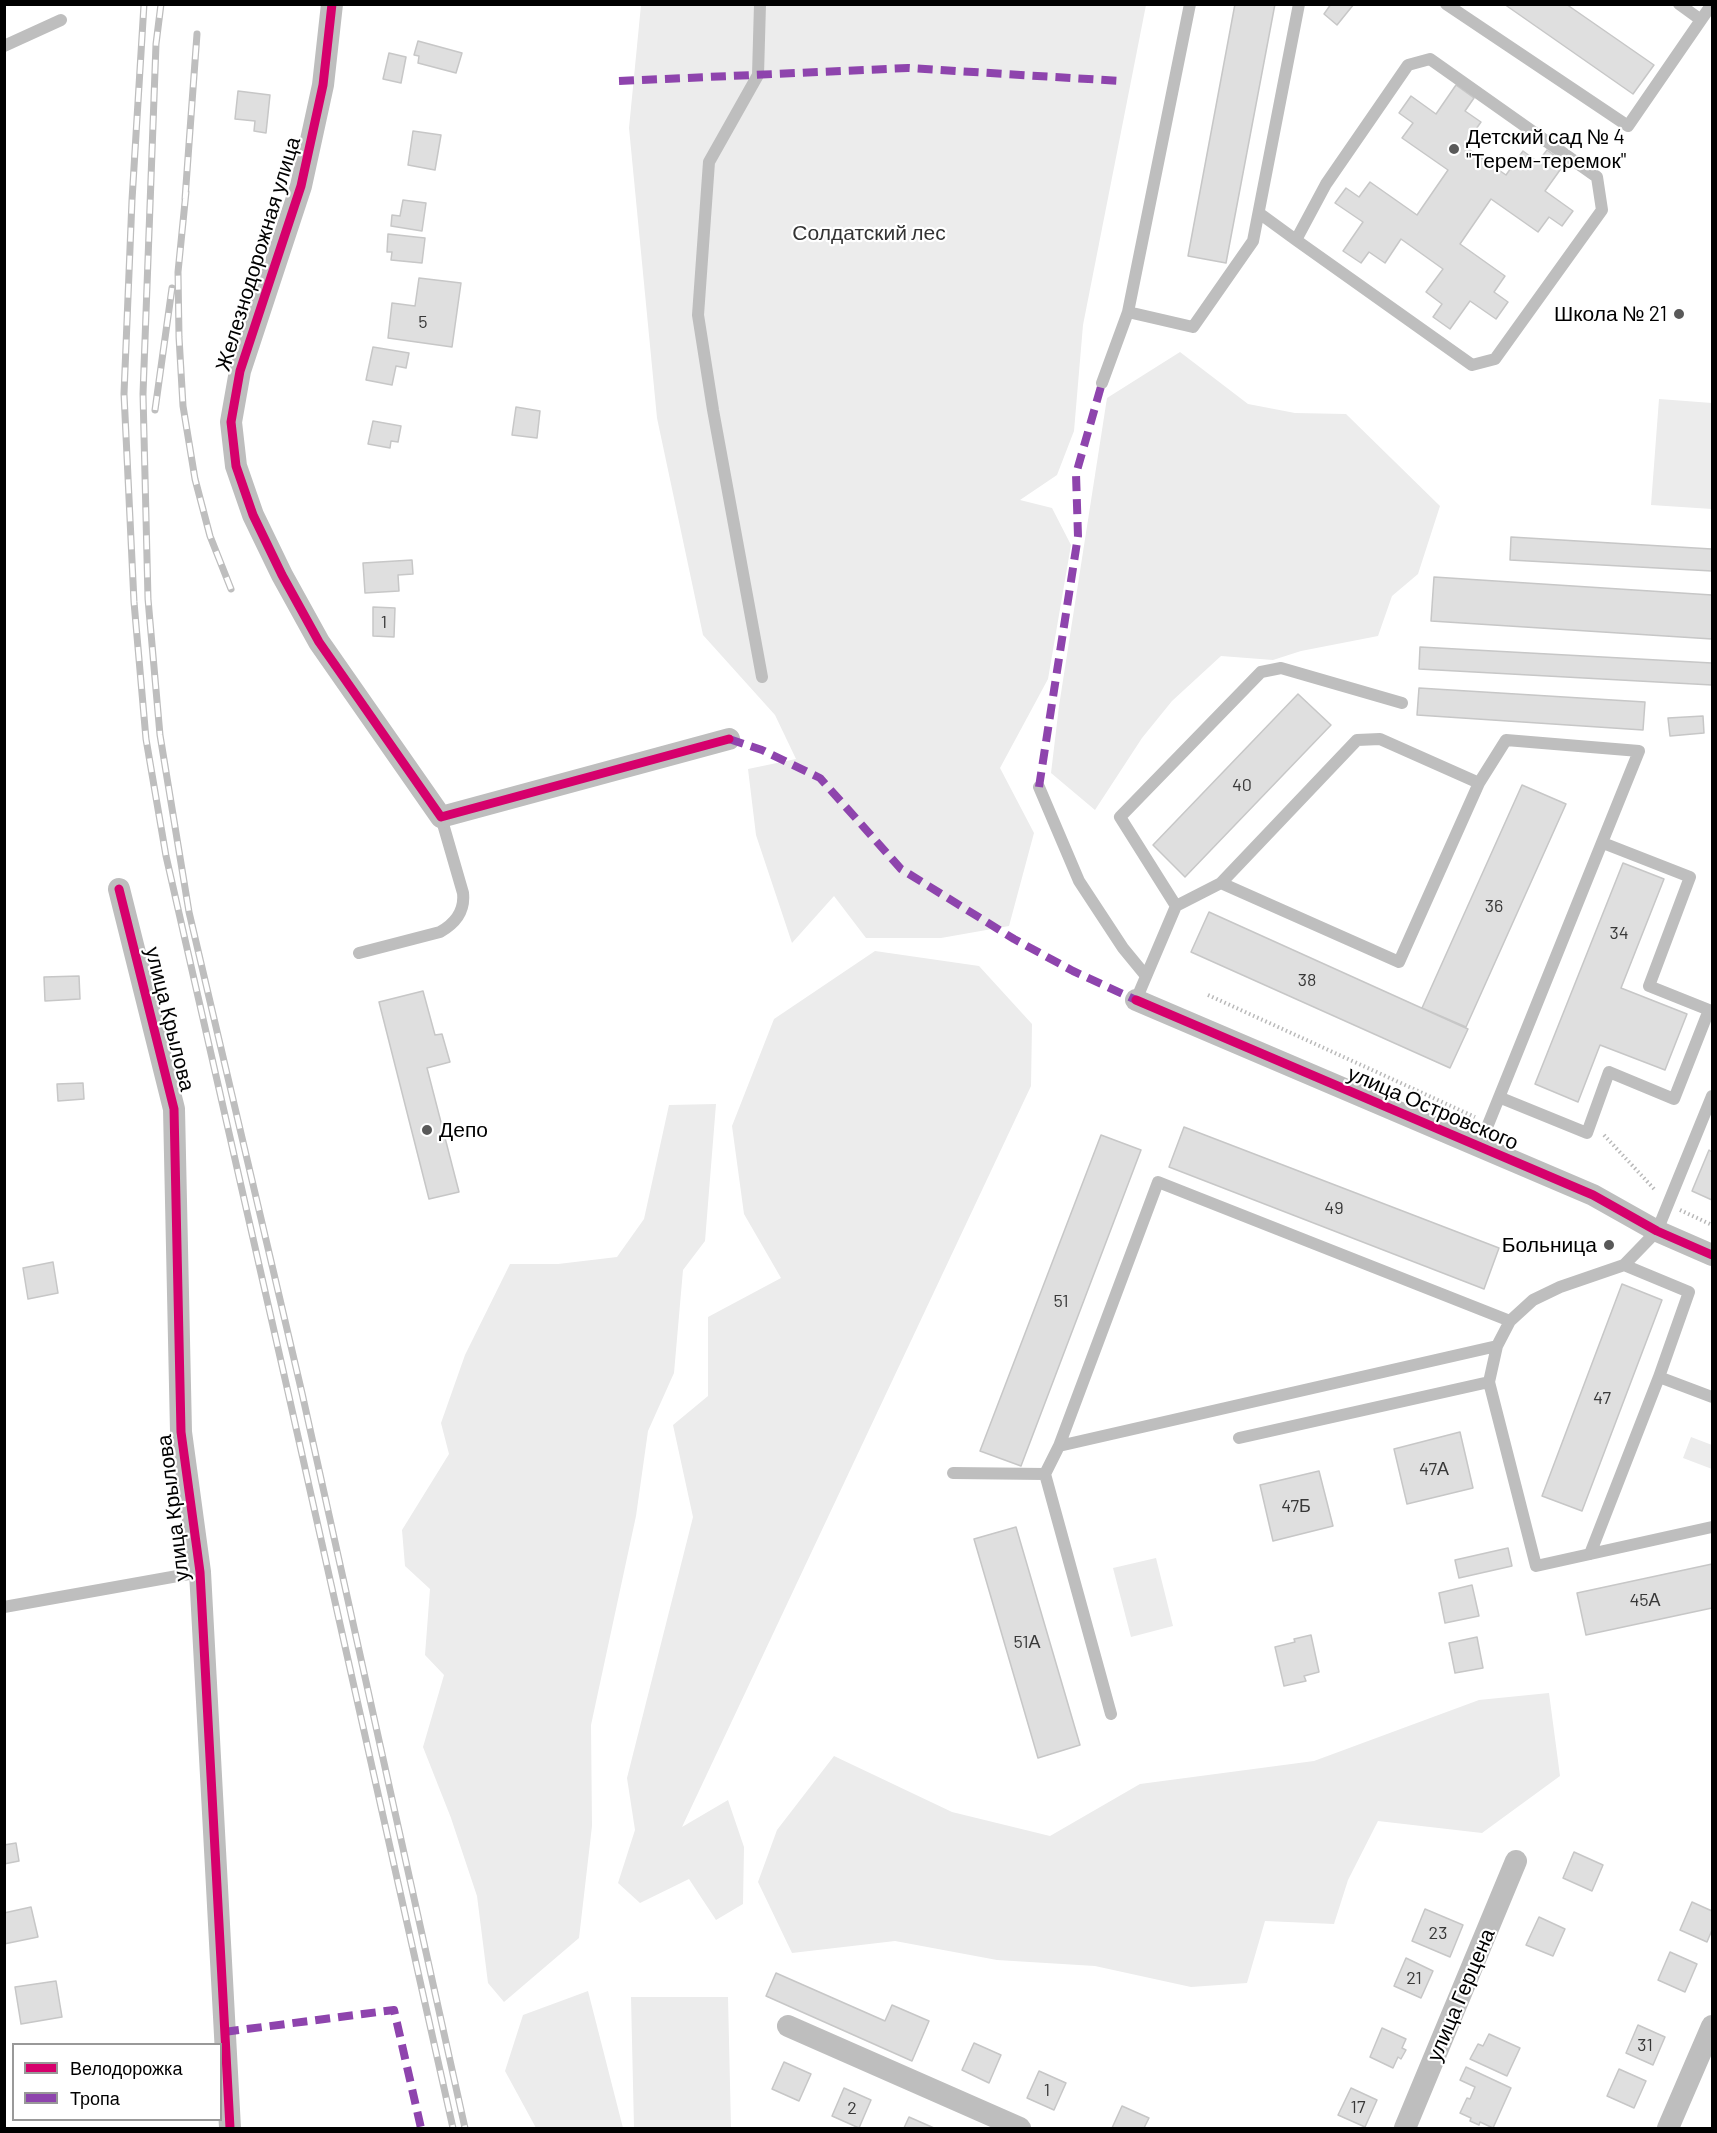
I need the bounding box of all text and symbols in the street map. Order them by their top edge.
place label: Детский сад № 4 "Терем-теремок" [1466,124,1626,174]
street label: Железнодорожная улица [210,134,306,374]
marker: Детский сад № 4 "Терем-теремок" [1447,142,1461,156]
park label: Солдатский лес [792,220,946,246]
place label: Школа № 21 [1554,301,1667,327]
marker: Школа № 21 [1672,307,1686,321]
house number: 5 [418,311,428,333]
house number: 1 [381,611,387,633]
house number: 40 [1232,774,1252,796]
house number: 36 [1485,895,1503,917]
house number: 34 [1609,922,1629,944]
street label: улица Крылова [140,944,200,1094]
house number: 38 [1298,969,1316,991]
street label: улица Островского [1344,1061,1522,1155]
place label: Депо [439,1117,488,1143]
marker: Депо [420,1123,434,1137]
house number: 49 [1324,1197,1344,1219]
place label: Больница [1502,1232,1597,1258]
marker: Больница [1602,1238,1616,1252]
house number: 51 [1053,1290,1069,1312]
house number: 47 [1593,1387,1611,1409]
street label: улица Крылова [151,1433,195,1583]
house number: 47А [1419,1458,1449,1480]
house number: 47Б [1281,1495,1311,1517]
house number: 45А [1629,1589,1661,1611]
house number: 51А [1013,1631,1041,1653]
house number: 23 [1429,1922,1447,1944]
street label: улица Герцена [1422,1925,1500,2065]
house number: 21 [1406,1967,1422,1989]
house number: 31 [1637,2034,1653,2056]
legend [12,2043,222,2121]
text: Велодорожка [70,2057,182,2079]
house number: 1 [1044,2079,1050,2101]
text: Тропа [70,2087,120,2109]
house number: 17 [1351,2096,1365,2118]
house number: 2 [847,2097,857,2119]

